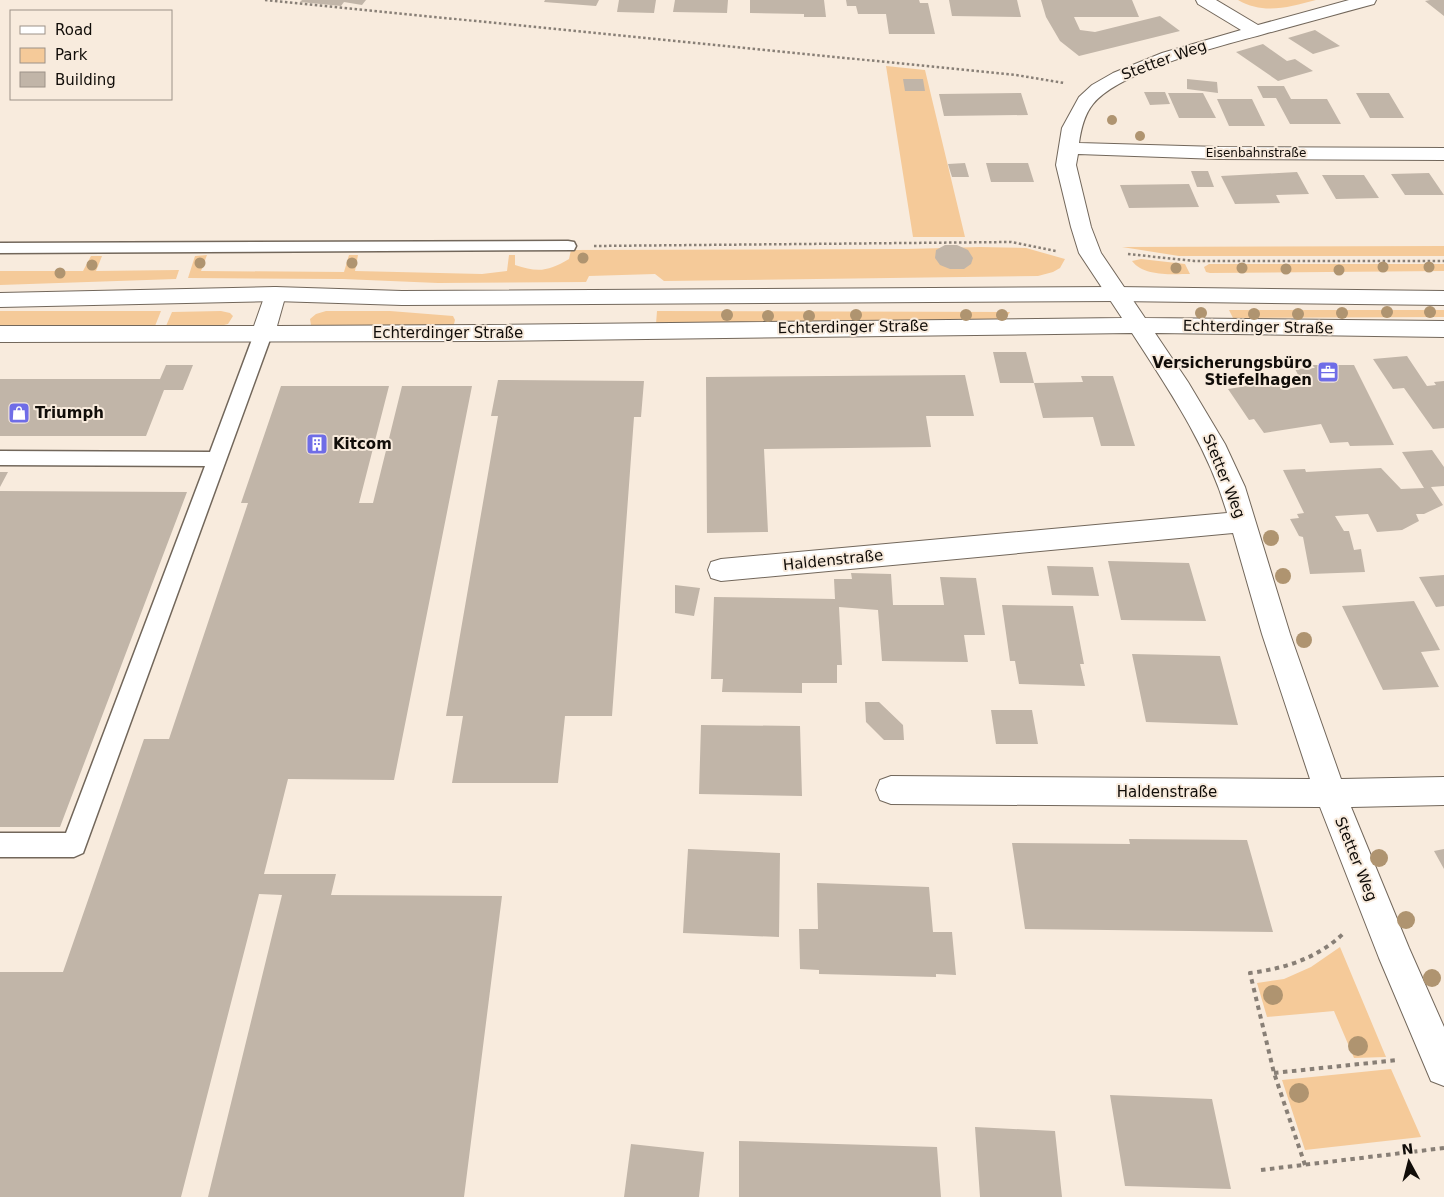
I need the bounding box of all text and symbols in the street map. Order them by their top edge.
legend [10,10,172,100]
text: Road [55,21,93,39]
street label: Stetter Weg [1119,36,1209,84]
text: Park [55,46,88,64]
text: Building [55,71,116,89]
street label: Eisenbahnstraße [1206,146,1306,160]
street label: Echterdinger Straße [778,317,928,337]
street label: Echterdinger Straße [1183,317,1333,337]
street label: Echterdinger Straße [373,324,523,342]
place label: Versicherungsbüro Stiefelhagen [1152,354,1312,389]
office icon: Versicherungsbüro Stiefelhagen [1316,360,1340,384]
shop icon: Triumph [7,401,31,425]
place label: Triumph [35,404,104,422]
street label: Stetter Weg [1199,431,1249,521]
building icon: Kitcom [305,432,329,456]
place label: Kitcom [333,435,392,453]
street label: Haldenstraße [782,546,884,574]
street label: Haldenstraße [1117,783,1217,801]
street label: Stetter Weg [1331,814,1381,904]
north arrow [1384,1137,1434,1187]
text: N [1401,1140,1414,1158]

